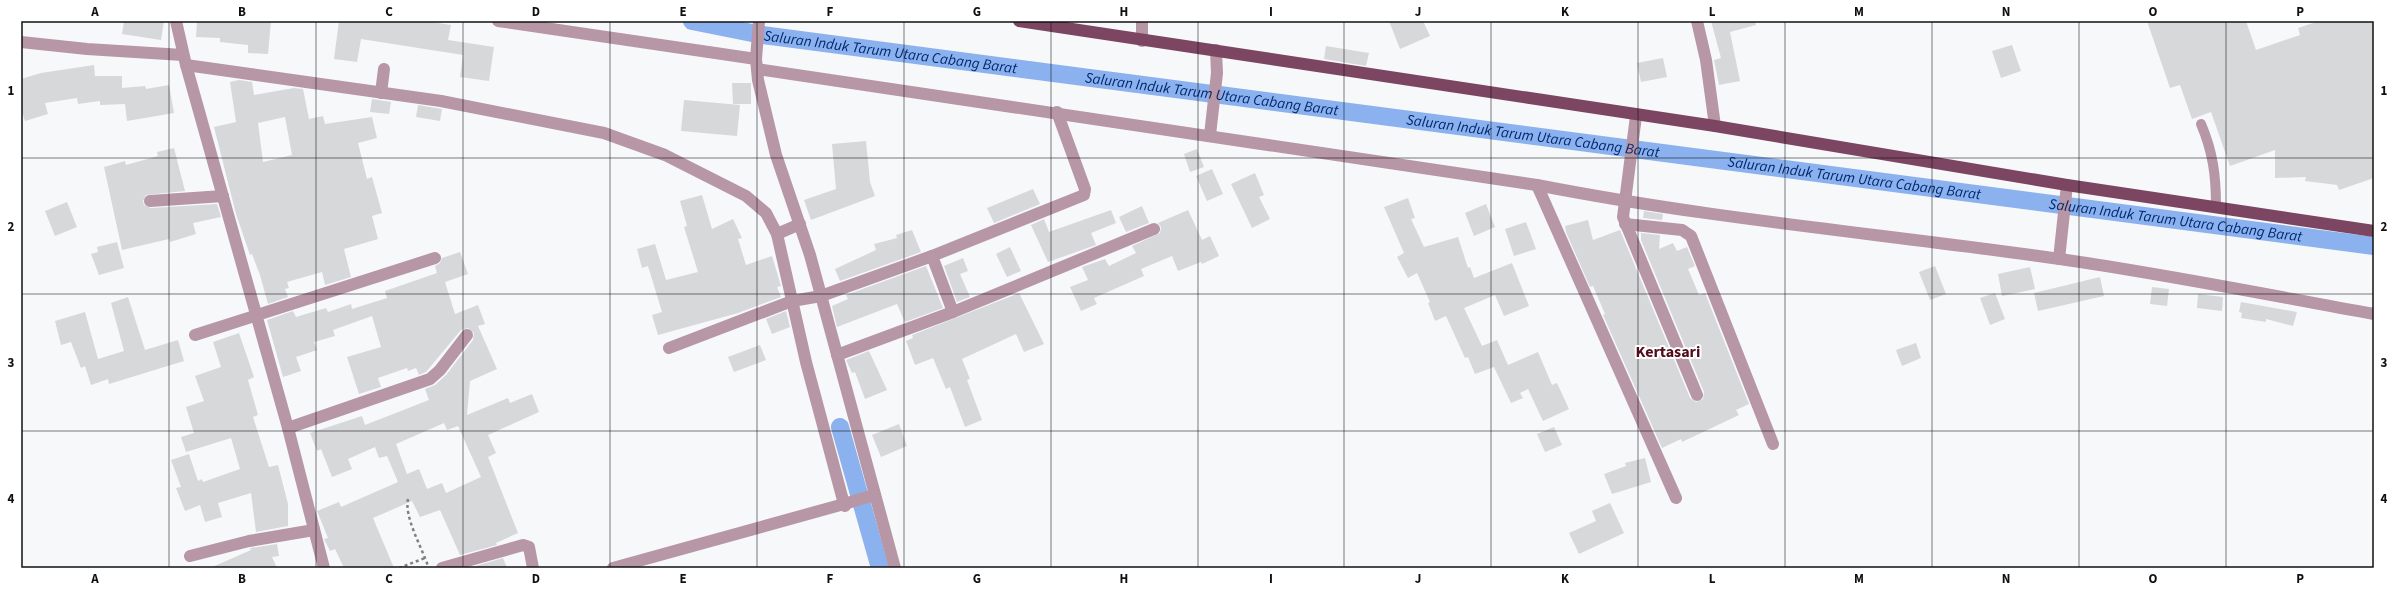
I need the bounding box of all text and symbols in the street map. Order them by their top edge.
text: A [90,3,99,21]
text: B [238,3,246,21]
text: C [385,3,393,21]
text: D [532,3,540,21]
text: E [679,3,687,21]
text: F [827,3,834,21]
text: G [973,3,981,21]
text: H [1120,3,1128,21]
text: I [1269,3,1273,21]
text: J [1415,3,1421,21]
text: K [1561,3,1570,21]
text: L [1709,3,1716,21]
text: M [1854,3,1864,21]
text: N [2002,3,2010,21]
text: O [2149,3,2158,21]
text: P [2296,3,2304,21]
water label: Saluran Induk Tarum Utara Cabang Barat [763,25,1019,79]
water label: Saluran Induk Tarum Utara Cabang Barat [1084,67,1341,121]
text: 1 [8,82,15,100]
text: 1 [2381,82,2388,100]
water label: Saluran Induk Tarum Utara Cabang Barat [1405,109,1662,164]
water label: Saluran Induk Tarum Utara Cabang Barat [1726,151,1983,206]
water label: Saluran Induk Tarum Utara Cabang Barat [2048,194,2305,248]
text: 2 [8,218,15,236]
text: 2 [2381,218,2388,236]
district label: Kertasari [1636,341,1700,363]
text: 3 [8,354,15,372]
text: 3 [2381,354,2388,372]
text: 4 [8,490,15,508]
text: 4 [2381,490,2388,508]
text: A [90,570,99,588]
text: B [238,570,246,588]
text: C [385,570,393,588]
text: D [532,570,540,588]
text: E [679,570,687,588]
text: F [827,570,834,588]
text: G [973,570,981,588]
text: H [1120,570,1128,588]
text: I [1269,570,1273,588]
text: J [1415,570,1421,588]
text: K [1561,570,1570,588]
text: L [1709,570,1716,588]
text: M [1854,570,1864,588]
text: N [2002,570,2010,588]
text: O [2149,570,2158,588]
text: P [2296,570,2304,588]

